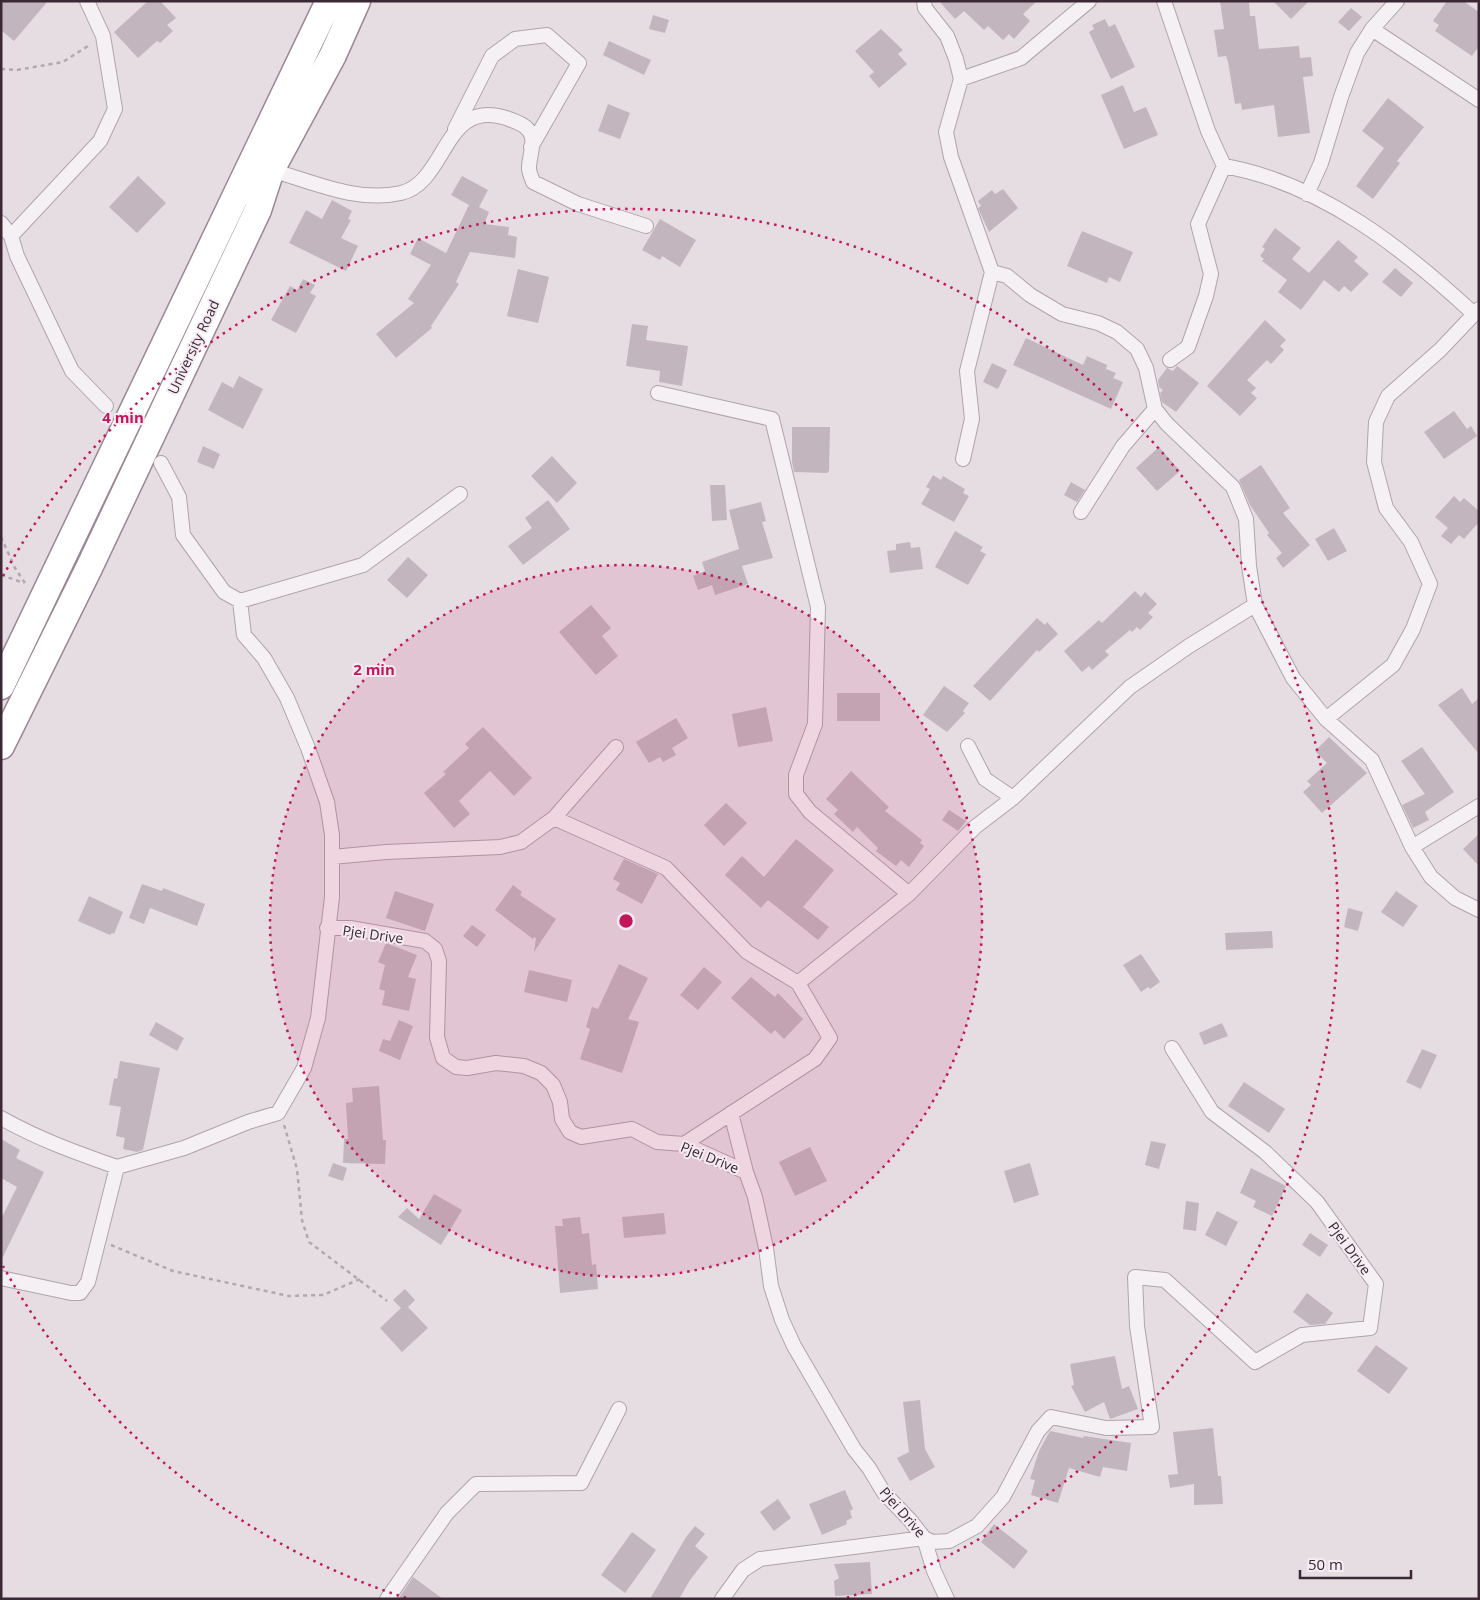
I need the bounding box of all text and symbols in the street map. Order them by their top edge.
street label: University Road [163,297,223,397]
text: 4 min [102,407,144,427]
text: 2 min [353,659,395,679]
centre of rings [617,912,635,930]
street label: Pjei Drive [341,920,405,948]
street label: Pjei Drive [678,1137,742,1177]
street label: Pjei Drive [1324,1218,1376,1278]
street label: Pjei Drive [876,1483,930,1541]
scale bar [1300,1548,1411,1580]
text: 50 m [1308,1554,1343,1574]

